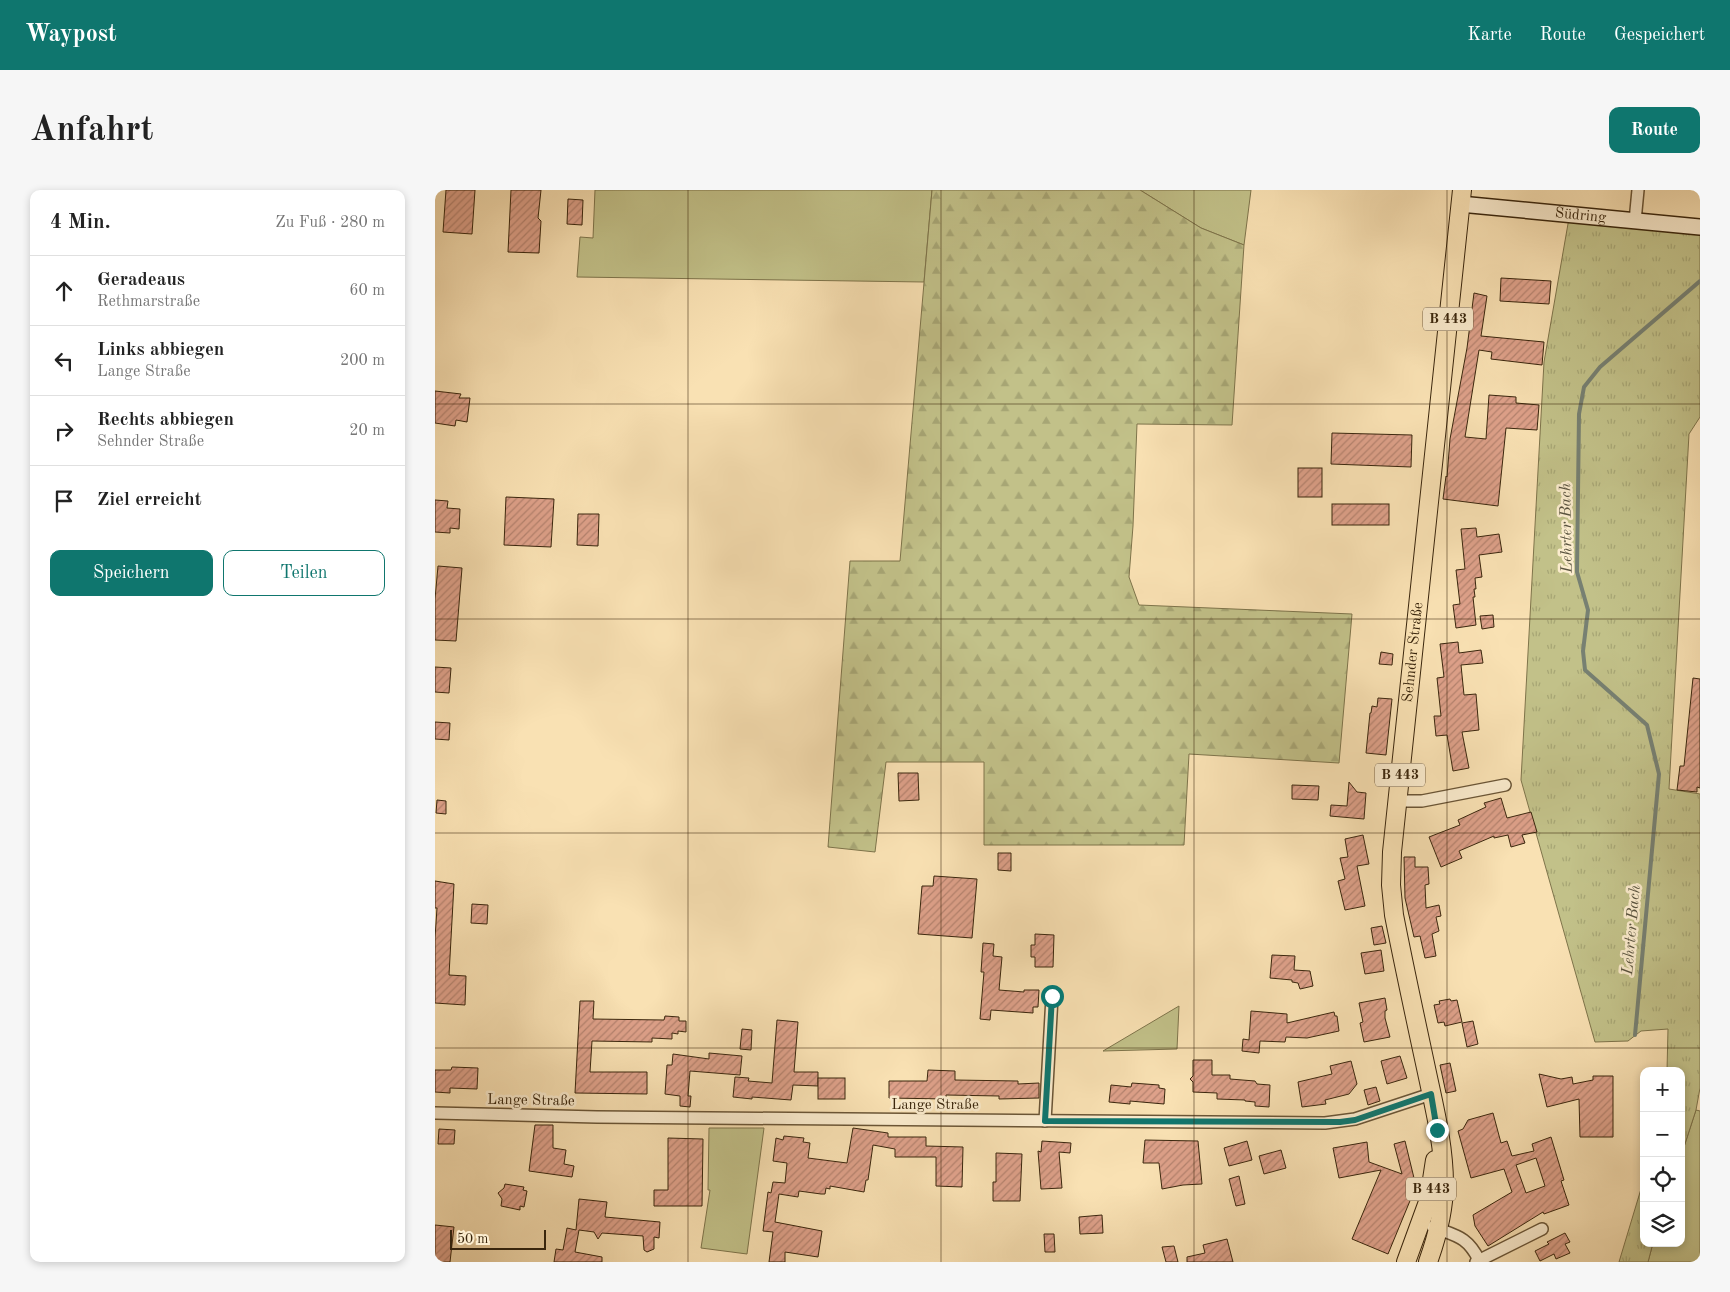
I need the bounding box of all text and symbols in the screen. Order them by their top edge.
text: Waypost [25,23,117,47]
text: Karte [1467,26,1512,44]
text: Route [1540,26,1586,44]
text: Gespeichert [1614,26,1705,44]
button: Route [1609,107,1700,153]
text: Anfahrt [30,113,153,148]
street label: Südring [1554,206,1607,225]
text: 4 Min. [50,212,111,233]
text: Zu Fuß · 280 m [275,215,385,231]
text: Geradeaus [97,271,185,290]
icon: ahead [50,277,78,305]
text: 60 m [349,283,385,299]
text: Rethmarstraße [97,294,200,310]
road number: B 443 [1423,308,1473,330]
text: Links abbiegen [97,341,224,360]
icon: left [50,347,78,375]
text: 200 m [340,353,385,369]
text: Lange Straße [97,364,191,380]
text: Rechts abbiegen [97,411,234,430]
icon: right [50,417,78,445]
text: 20 m [349,423,385,439]
text: Sehnder Straße [97,434,204,450]
water label: Lehrter Bach [1558,483,1576,574]
icon: arrive [50,487,78,515]
text: Ziel erreicht [97,491,202,510]
button: Speichern [50,550,213,596]
button: Teilen [223,550,385,596]
street label: Sehnder Straße [1400,601,1426,703]
road number: B 443 [1375,764,1425,786]
water label: Lehrter Bach [1620,884,1644,977]
route start [1041,985,1064,1008]
map controls [1640,1067,1685,1247]
button: + [1640,1067,1685,1112]
street label: Lange Straße [487,1093,575,1109]
street label: Lange Straße [891,1098,979,1113]
button: − [1640,1112,1685,1157]
route end [1426,1119,1449,1142]
button: locate [1640,1157,1685,1202]
road number: B 443 [1406,1178,1456,1201]
button: layers [1640,1202,1685,1247]
scale bar [450,1227,546,1250]
text: 50 m [457,1232,488,1246]

